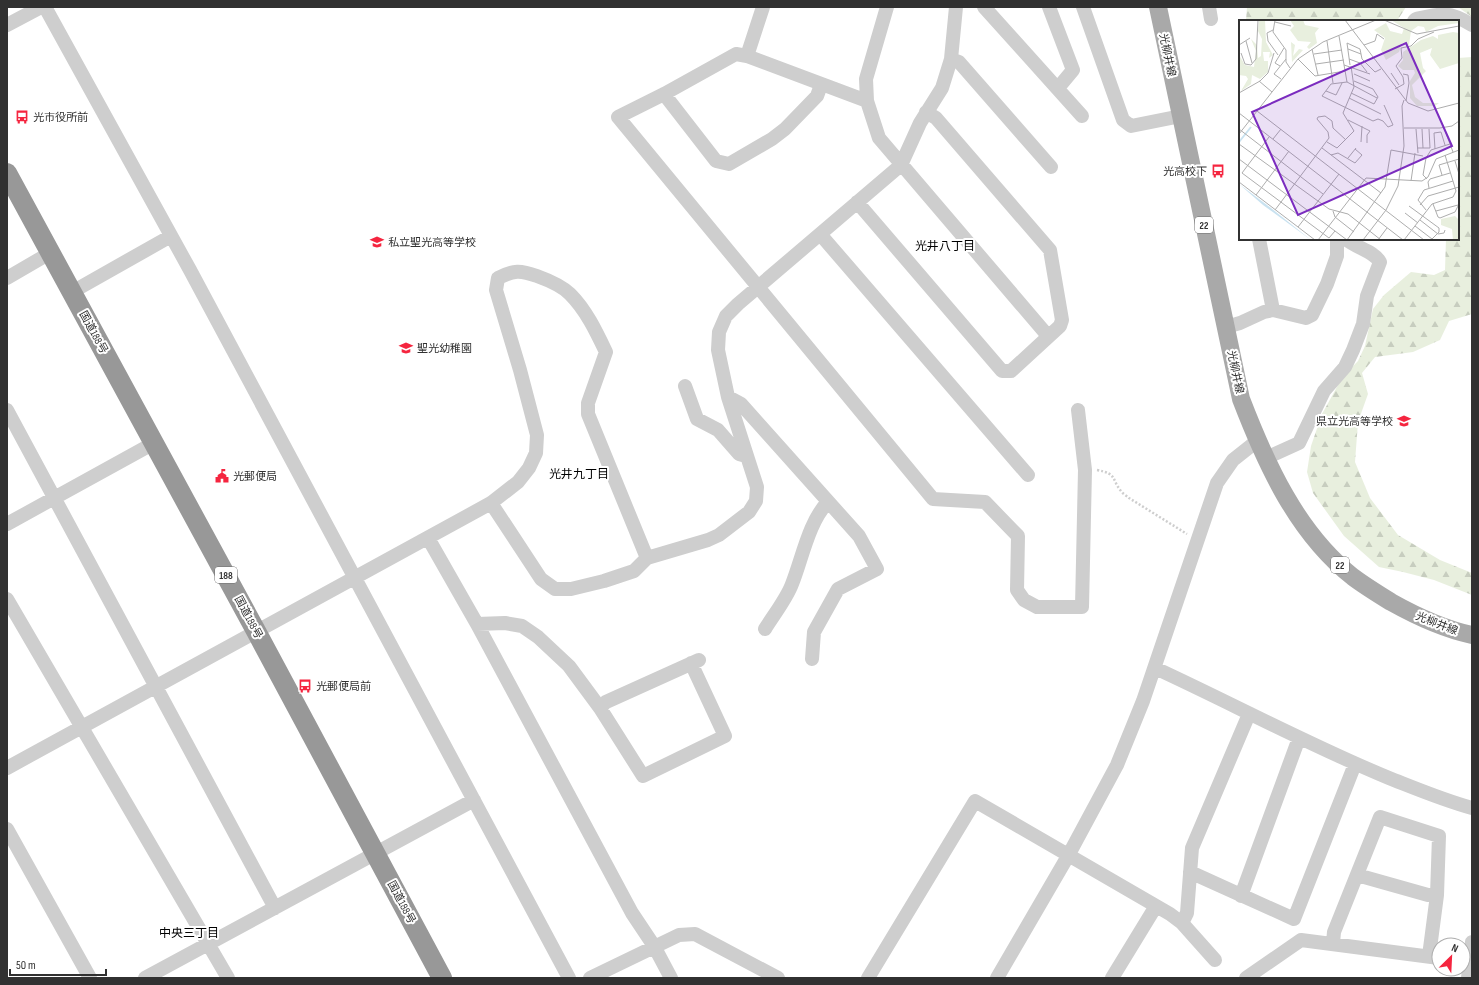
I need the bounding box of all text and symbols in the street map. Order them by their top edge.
inset map [1239,20,1459,240]
street label: 光柳井線 [1157,32,1178,78]
bus stop icon: 光市役所前 [14,109,30,125]
place label: 光市役所前 [33,111,88,124]
bus stop icon: 光高校下 [1210,163,1226,179]
place label: 光高校下 [1163,165,1207,178]
road number: 22 [1195,217,1213,233]
school or university icon: 私立聖光高等学校 [369,234,385,250]
place label: 私立聖光高等学校 [388,236,476,249]
district label: 光井八丁目 [915,239,975,254]
street label: 国道188号 [77,309,111,356]
school or university icon: 聖光幼稚園 [398,340,414,356]
place label: 聖光幼稚園 [417,342,472,355]
street label: 光柳井線 [1225,349,1246,395]
school or university icon: 県立光高等学校 [1396,413,1412,429]
place label: 県立光高等学校 [1316,415,1393,428]
district label: 光井九丁目 [549,467,609,482]
public building icon: 光郵便局 [214,468,230,484]
place label: 光郵便局 [233,470,277,483]
road number: 22 [1331,557,1349,573]
road number: 188 [215,567,237,583]
street label: 国道188号 [232,594,265,641]
street label: 光柳井線 [1414,610,1460,637]
bus stop icon: 光郵便局前 [297,678,313,694]
place label: 光郵便局前 [316,680,371,693]
street label: 国道188号 [385,879,418,926]
district label: 中央三丁目 [159,926,219,941]
north arrow [1431,937,1471,977]
text: N [1450,941,1460,956]
scale bar [10,951,106,977]
text: 50 m [16,958,36,973]

